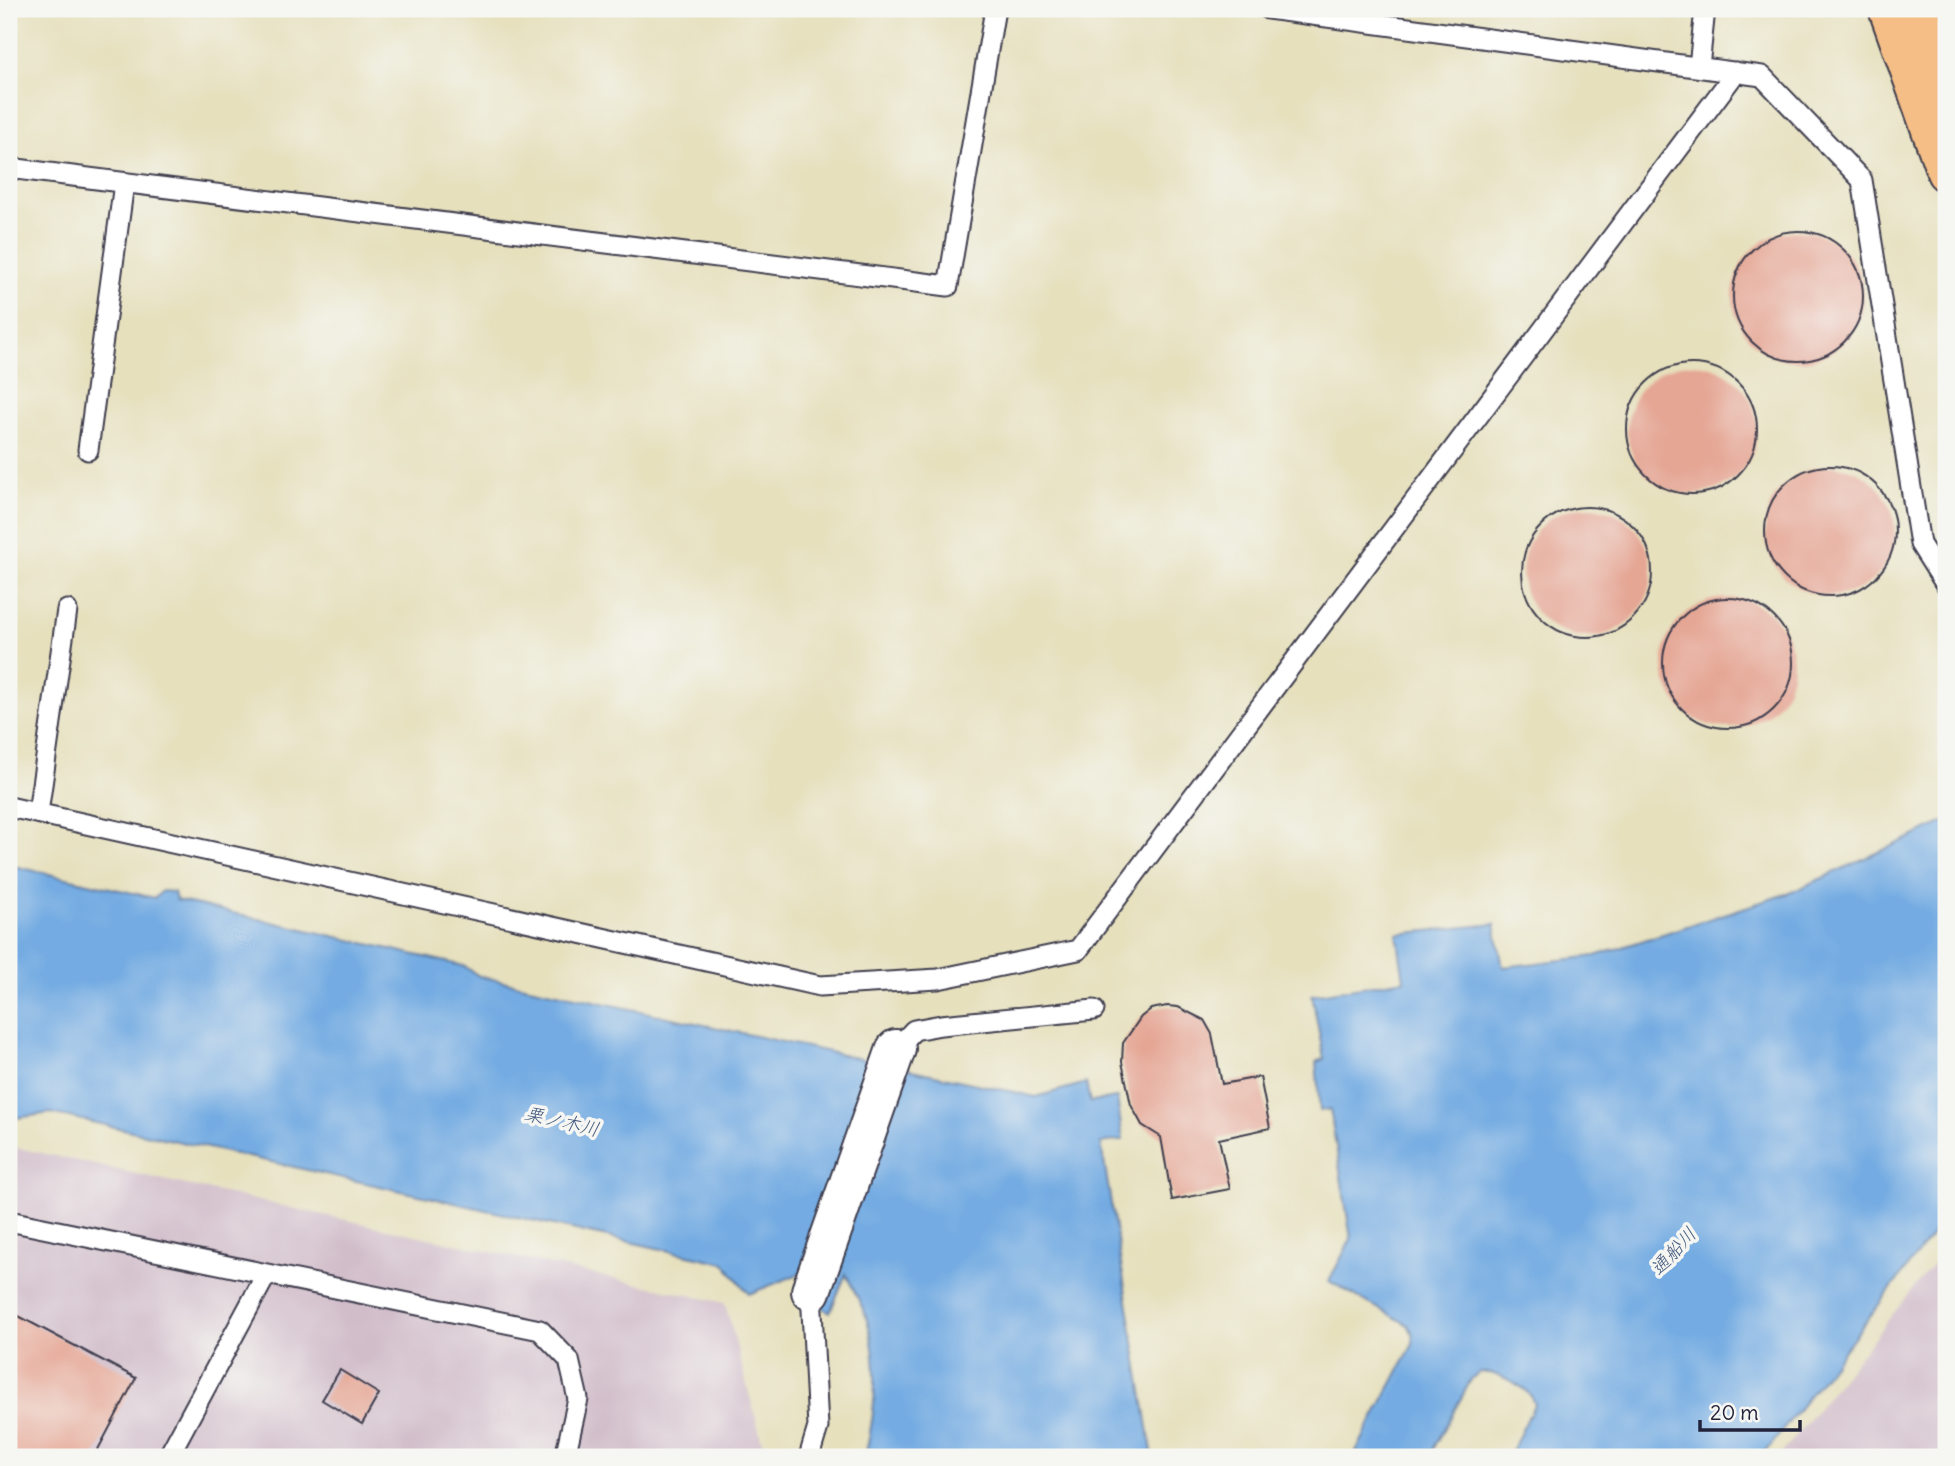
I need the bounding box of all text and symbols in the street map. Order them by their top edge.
water label: 栗ノ木川 [522,1101,602,1141]
water label: 通船川 [1645,1222,1701,1280]
scale bar [1700,1389,1799,1433]
text: 20 m [1710,1399,1759,1426]

